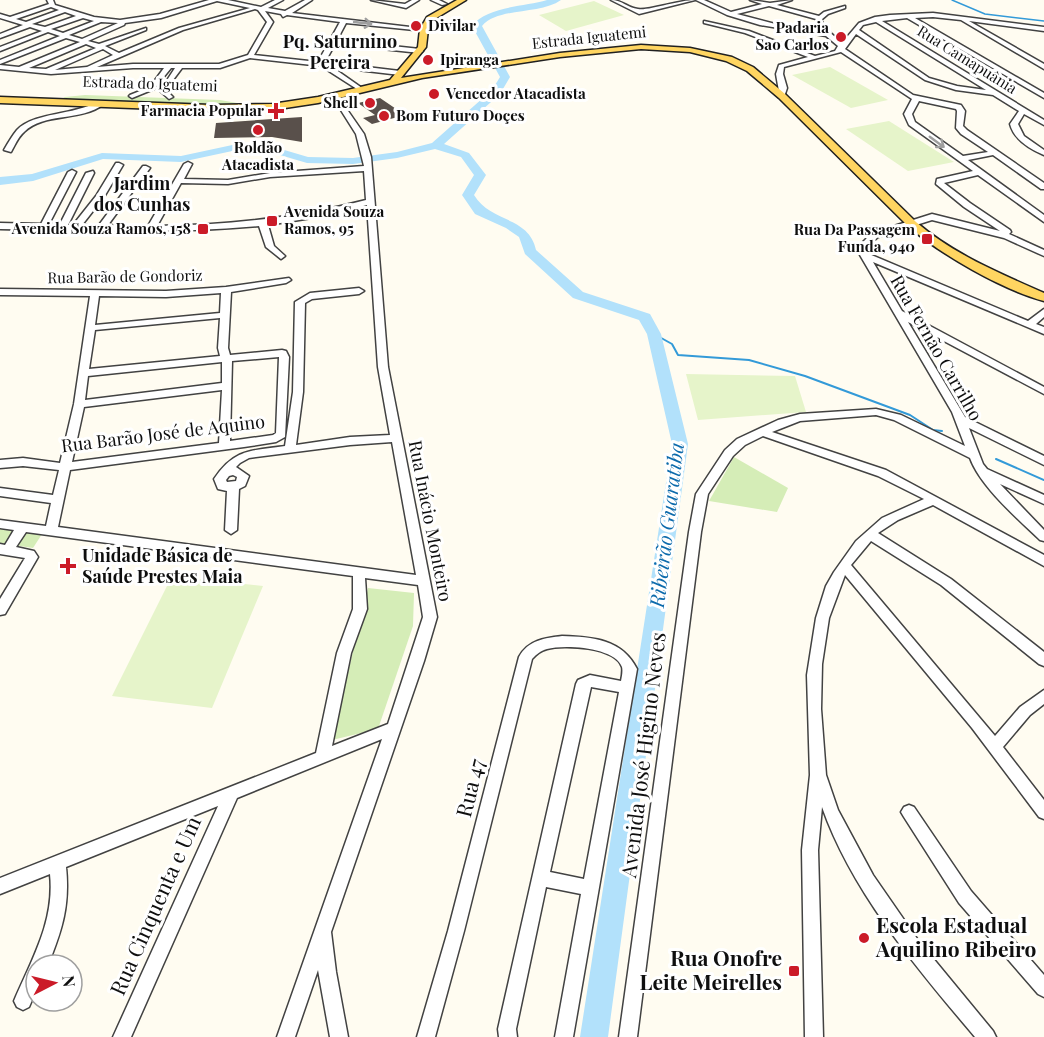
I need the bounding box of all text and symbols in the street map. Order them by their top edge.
place label: Divilar [428,15,476,35]
place label: Padaria Sao Carlos [756,17,829,54]
one-way arrow [352,18,372,29]
marker: Divilar [409,19,423,33]
street label: Estrada Iguatemi [531,21,648,53]
street label: Rua Camapuânia [914,21,1022,98]
district label: Pq. Saturnino Pereira [283,29,397,74]
marker: Padaria Sao Carlos [834,30,848,44]
place label: Ipiranga [440,49,499,69]
marker: Ipiranga [421,53,435,67]
street label: Estrada do Iguatemi [82,71,219,95]
place label: Vencedor Atacadista [445,83,586,103]
marker: Vencedor Atacadista [427,87,441,101]
place label: Shell [323,92,358,112]
marker: Shell [363,96,377,110]
place label: Farmacia Popular [141,100,264,120]
marker: Farmacia Popular [269,104,283,118]
place label: Bom Futuro Doçes [396,105,525,125]
marker: Bom Futuro Doçes [377,109,391,123]
marker: Roldão Atacadista [251,123,265,137]
one-way arrow [928,136,944,148]
place label: Roldão Atacadista [221,137,294,174]
district label: Jardim dos Cunhas [94,171,190,216]
place label: Avenida Souza Ramos, 95 [283,201,384,238]
marker: Avenida Souza Ramos, 95 [265,214,279,228]
place label: Avenida Souza Ramos, 158 [11,218,191,238]
place label: Rua Da Passagem Funda, 940 [794,219,915,256]
marker: Avenida Souza Ramos, 158 [196,222,210,236]
marker: Rua Da Passagem Funda, 940 [920,232,934,246]
street label: Rua Barão de Gondoriz [47,265,203,287]
street label: Rua Fernão Carrilho [885,270,988,425]
street label: Rua Barão José de Aquino [60,409,266,457]
street label: Rua Inácio Monteiro [404,438,458,604]
water label: Ribeirão Guaratiba [642,441,689,610]
place label: Unidade Básica de Saúde Prestes Maia [82,543,243,588]
marker: Unidade Básica de Saúde Prestes Maia [59,557,77,575]
street label: Avenida José Higino Neves [613,630,671,880]
street label: Rua 47 [448,755,490,820]
street label: Rua Cinquenta e Um [102,811,206,999]
place label: Escola Estadual Aquilino Ribeiro [875,910,1037,962]
marker: Escola Estadual Aquilino Ribeiro [857,931,871,945]
place label: Rua Onofre Leite Meirelles [640,943,782,995]
north arrow [24,953,84,1013]
marker: Rua Onofre Leite Meirelles [787,964,801,978]
text: N [58,974,81,989]

